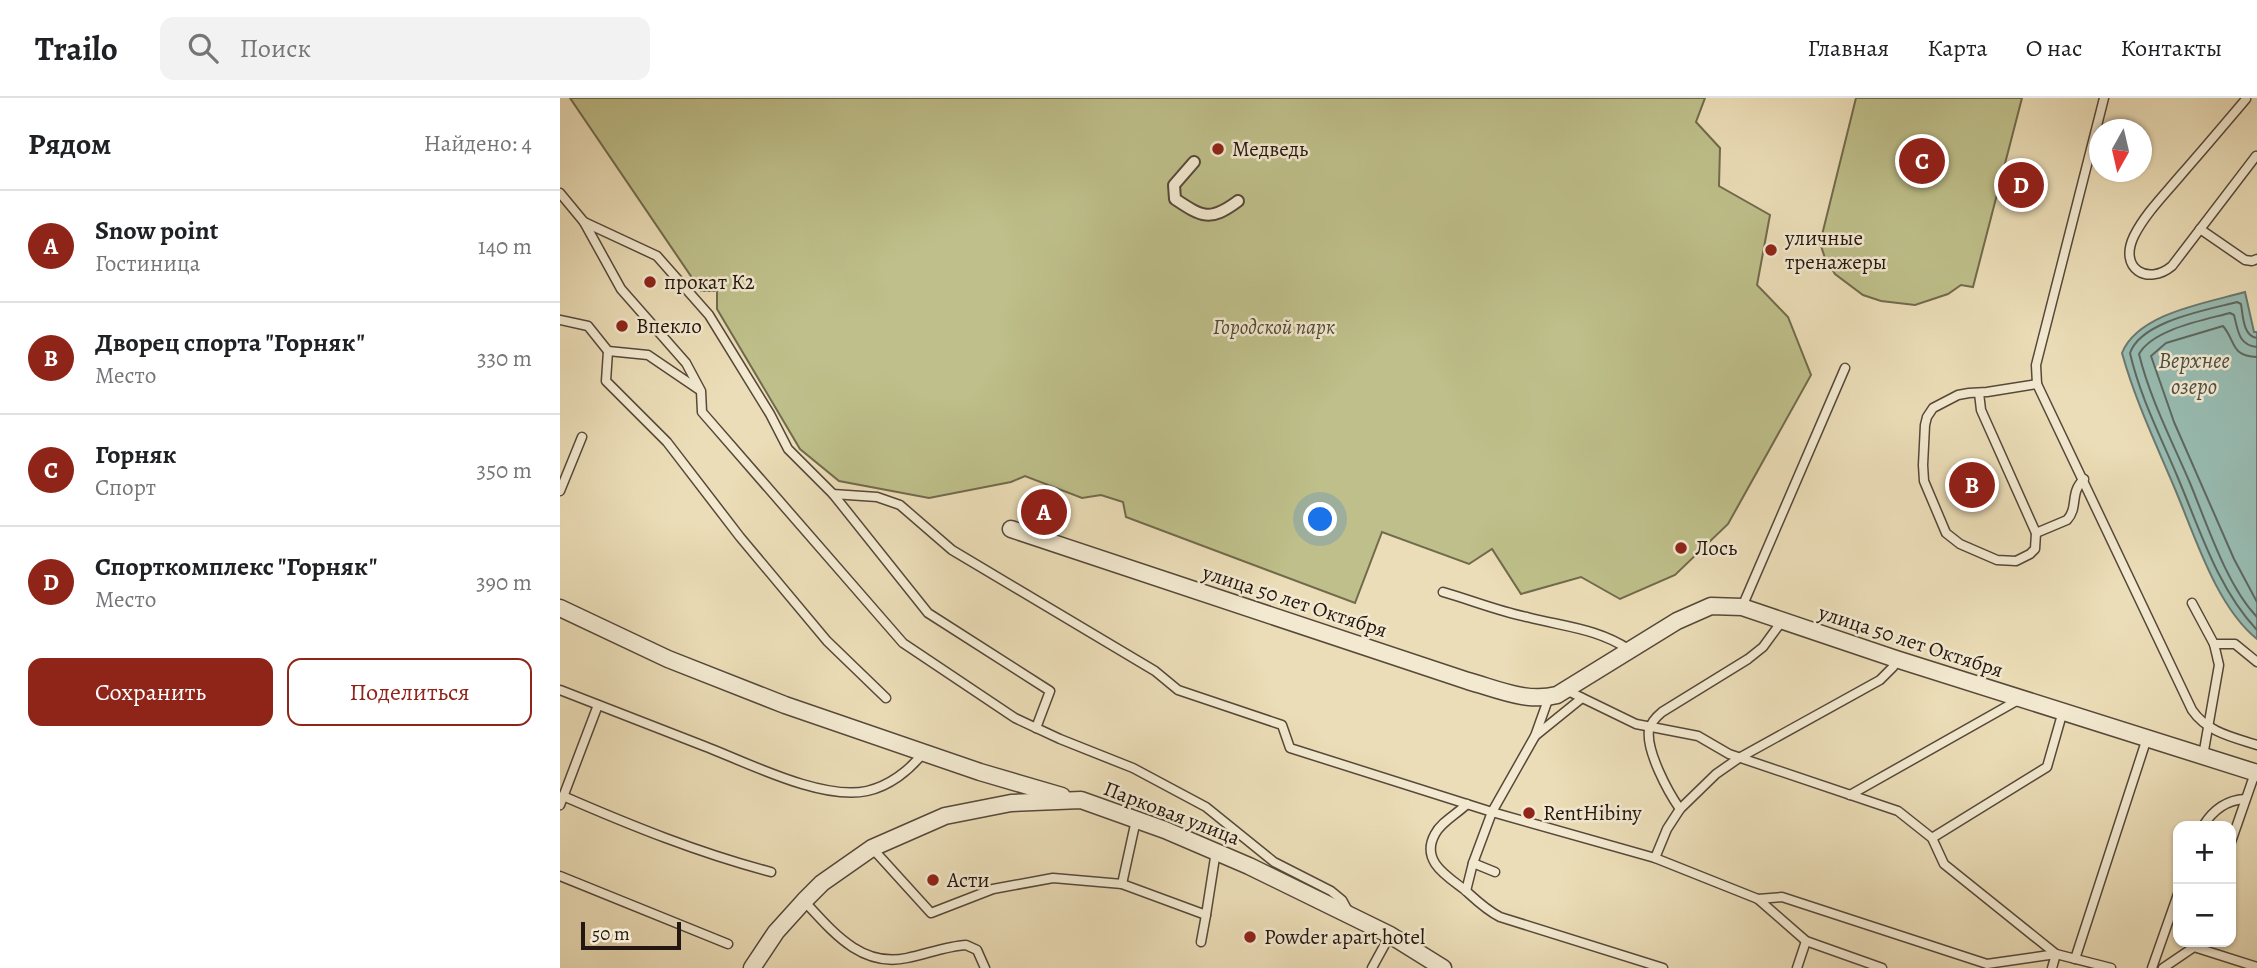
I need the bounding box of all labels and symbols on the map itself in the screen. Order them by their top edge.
north arrow [2089,119,2152,182]
place label: Медведь [1232,135,1308,163]
pin: C [1899,135,1945,187]
marker: Медведь [1210,141,1226,157]
pin: D [1998,159,2044,211]
place label: уличные тренажеры [1784,224,1887,276]
marker: уличные тренажеры [1763,242,1779,258]
place label: прокат К2 [664,268,755,296]
marker: прокат К2 [642,274,658,290]
place label: Впекло [636,312,702,340]
park label: Городской парк [1213,313,1335,341]
marker: Впекло [614,318,630,334]
water label: Верхнее озеро [2158,345,2230,402]
pin: B [1949,459,1995,511]
pin: A [1021,486,1067,538]
your location [1303,502,1337,536]
place label: Лось [1695,534,1737,562]
marker: Лось [1673,540,1689,556]
street label: улица 50 лет Октября [1198,558,1391,644]
street label: улица 50 лет Октября [1814,598,2007,684]
street label: Парковая улица [1100,774,1244,852]
place label: RentHibiny [1543,799,1642,827]
marker: RentHibiny [1521,805,1537,821]
place label: Асти [946,866,990,894]
marker: Асти [925,872,941,888]
scale bar [581,919,681,951]
place label: Powder apart hotel [1264,923,1425,951]
marker: Powder apart hotel [1242,929,1258,945]

